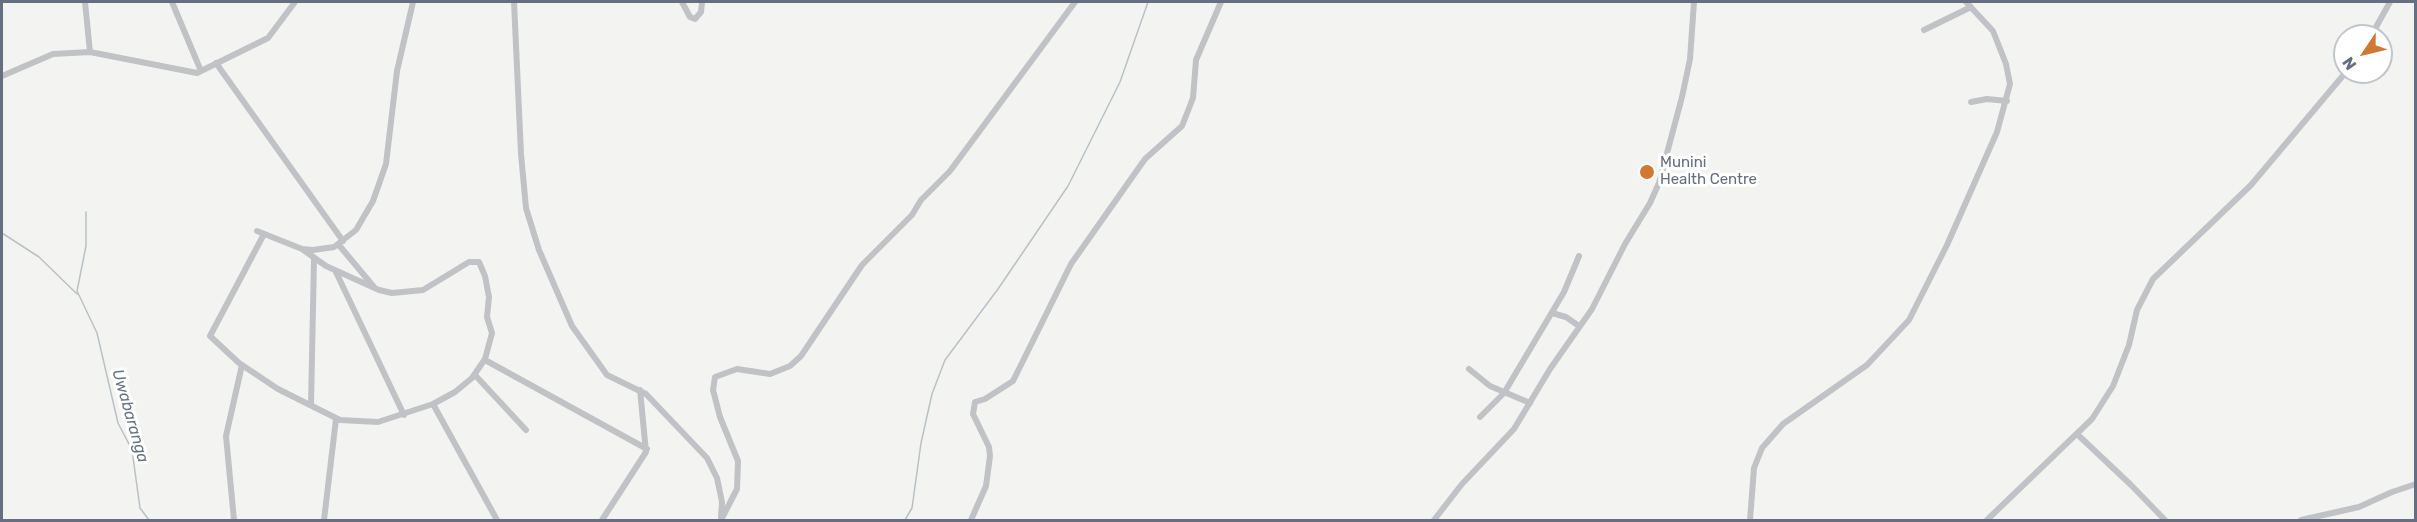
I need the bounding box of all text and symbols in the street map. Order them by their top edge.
north arrow [2333,24,2393,84]
text: N [2338,53,2361,74]
place label: Munini Health Centre [1660,154,1757,189]
marker: Munini Health Centre [1638,163,1656,181]
water label: Uwabaranga [107,367,153,465]

